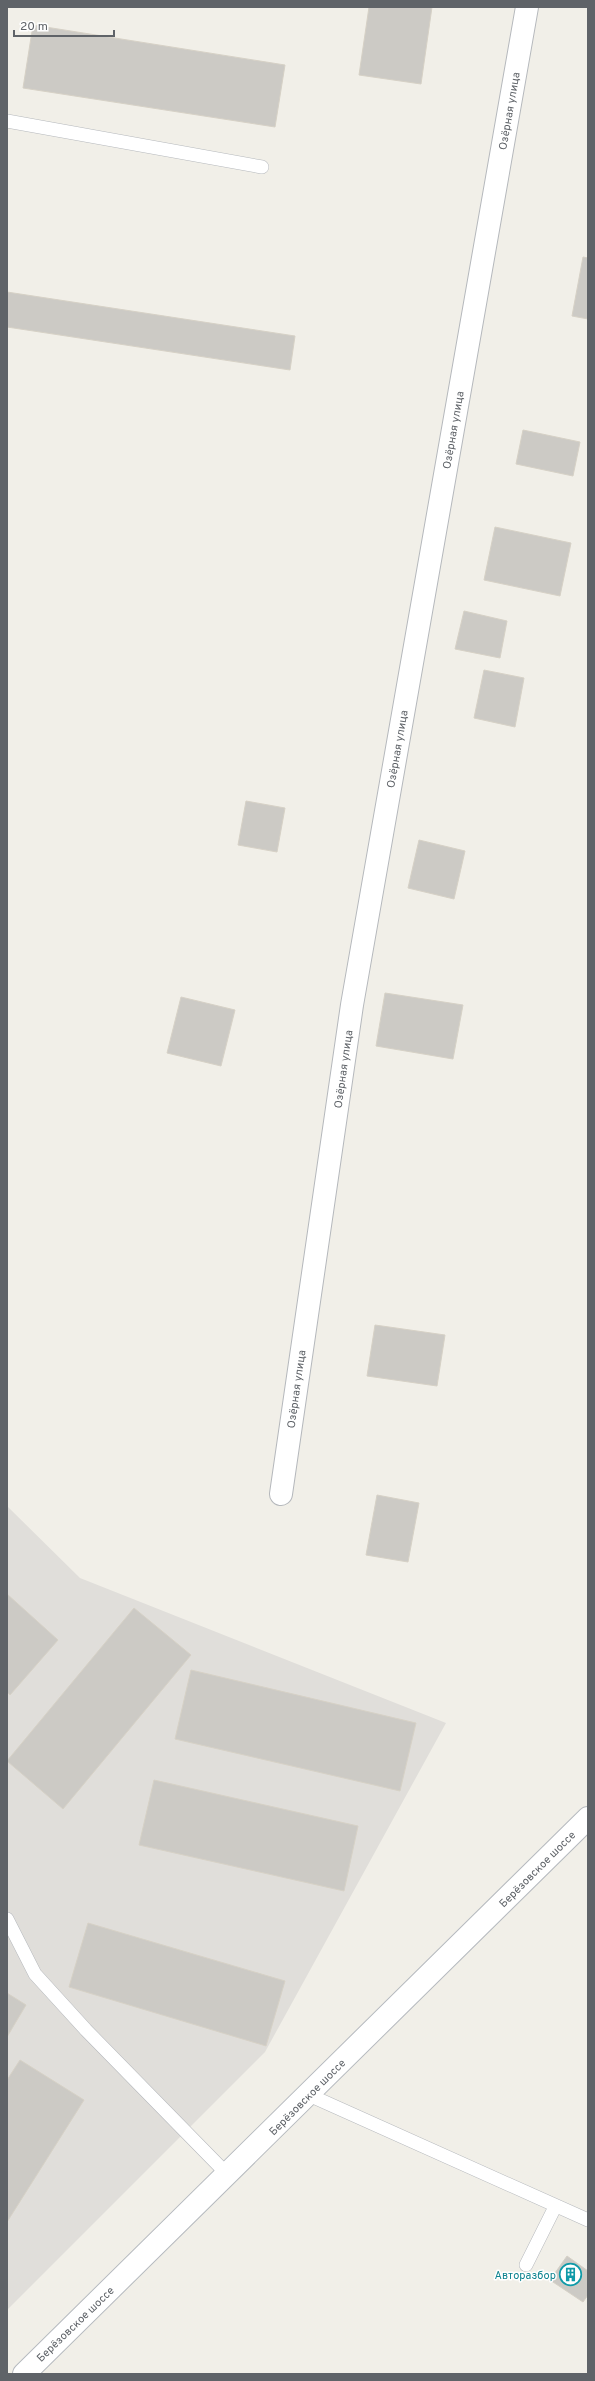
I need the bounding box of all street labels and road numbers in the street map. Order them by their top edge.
street label: Озёрная улица [496,71,524,151]
street label: Озёрная улица [440,390,468,470]
street label: Озёрная улица [384,709,412,789]
street label: Озёрная улица [332,1029,356,1109]
street label: Озёрная улица [285,1349,309,1429]
street label: Берёзовское шоссе [496,1828,579,1911]
street label: Берёзовское шоссе [266,2056,349,2139]
street label: Берёзовское шоссе [34,2284,117,2365]

